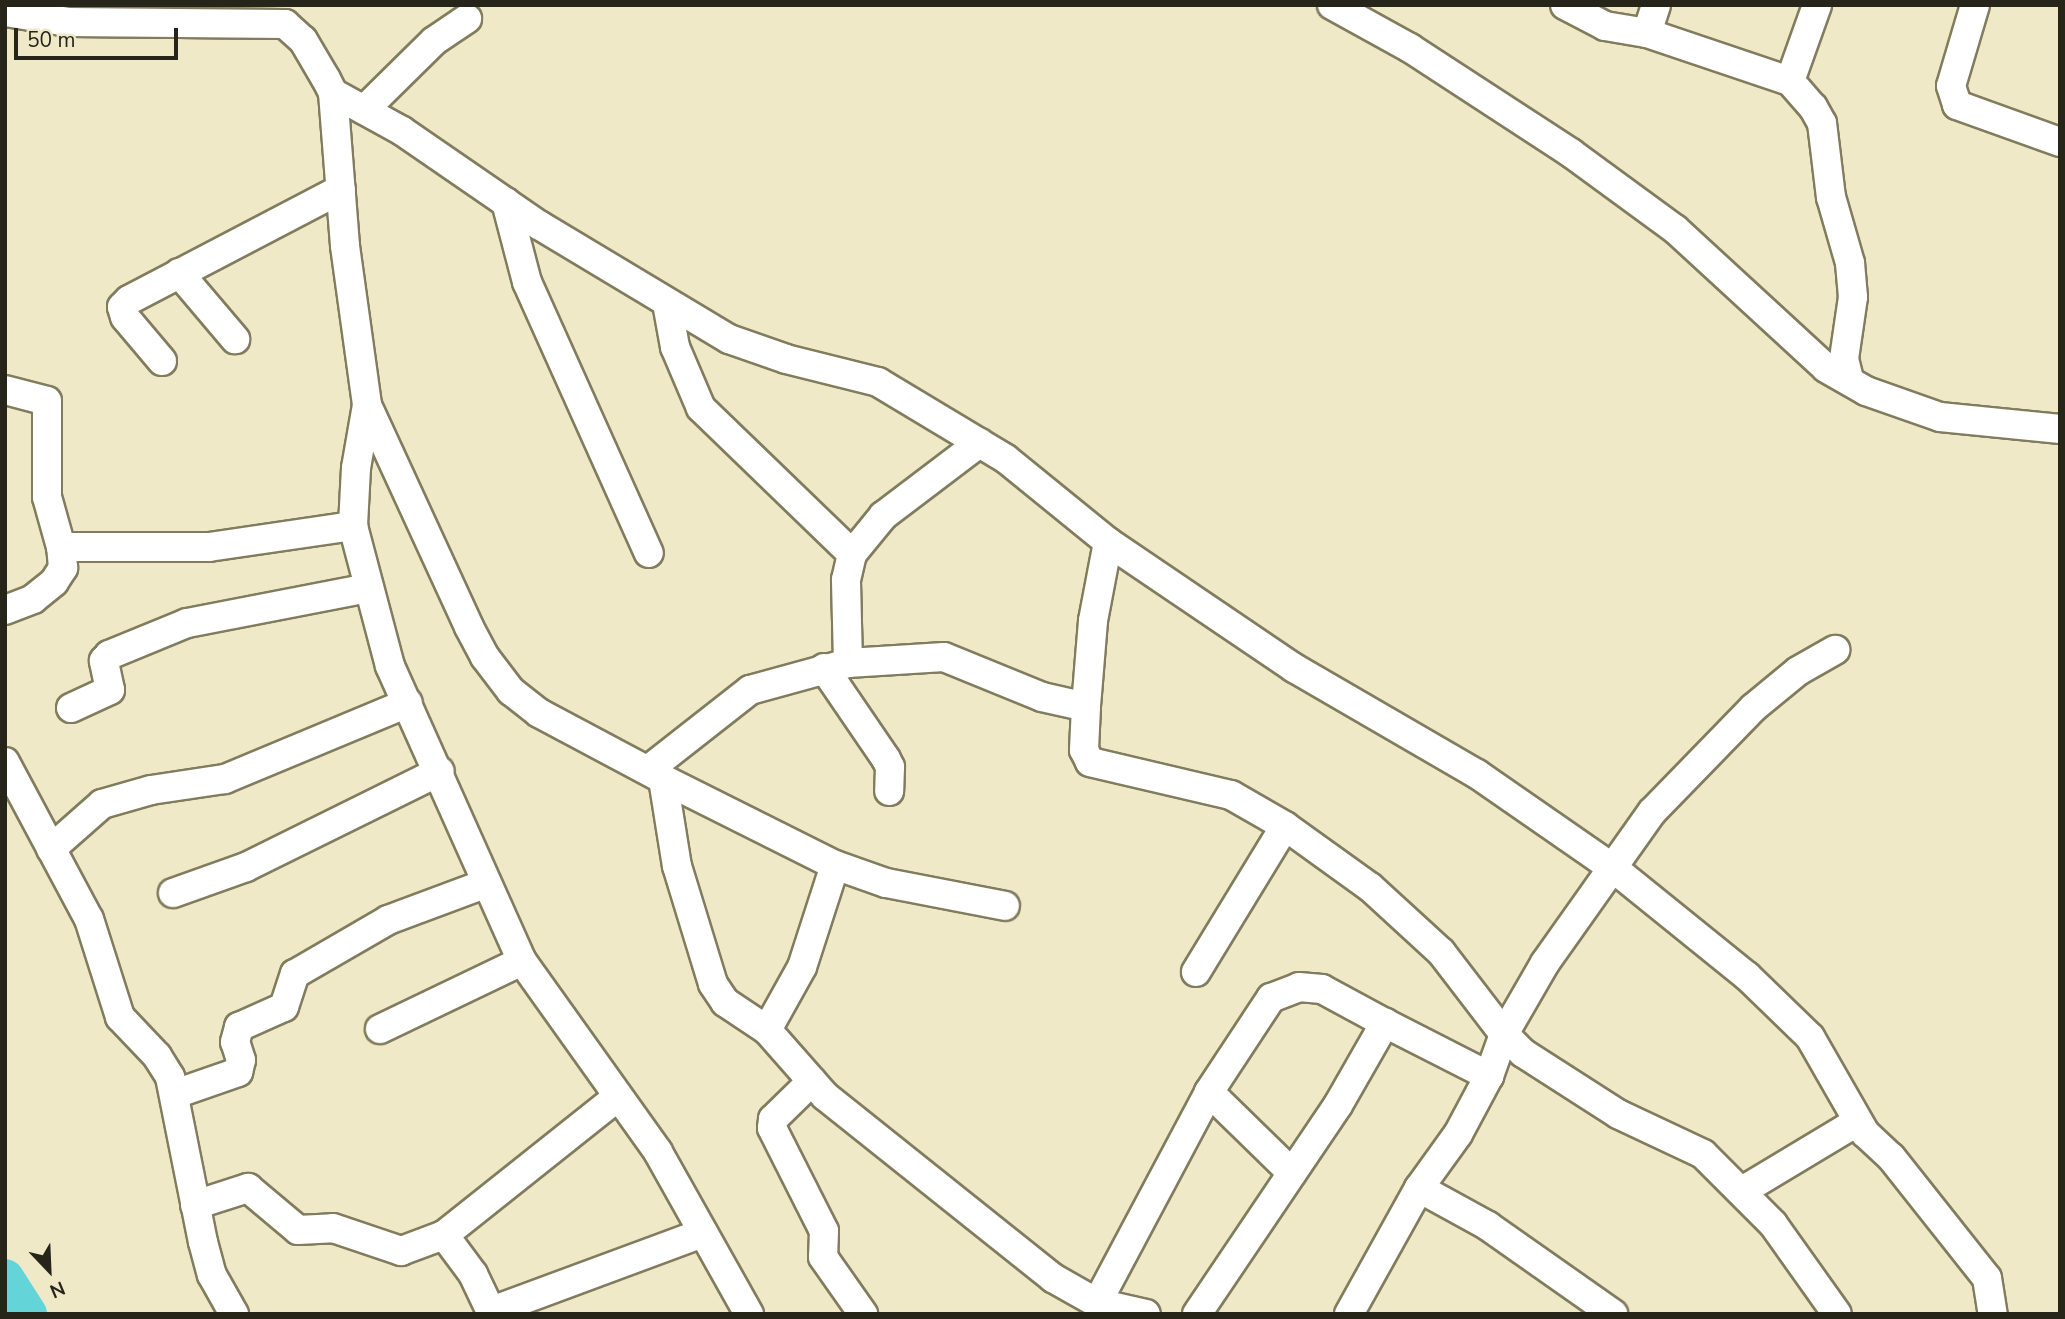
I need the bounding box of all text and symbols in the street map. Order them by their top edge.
scale bar [18,14,182,58]
text: 50 m [27,26,76,54]
north arrow [14,1235,84,1305]
text: N [46,1275,69,1304]

